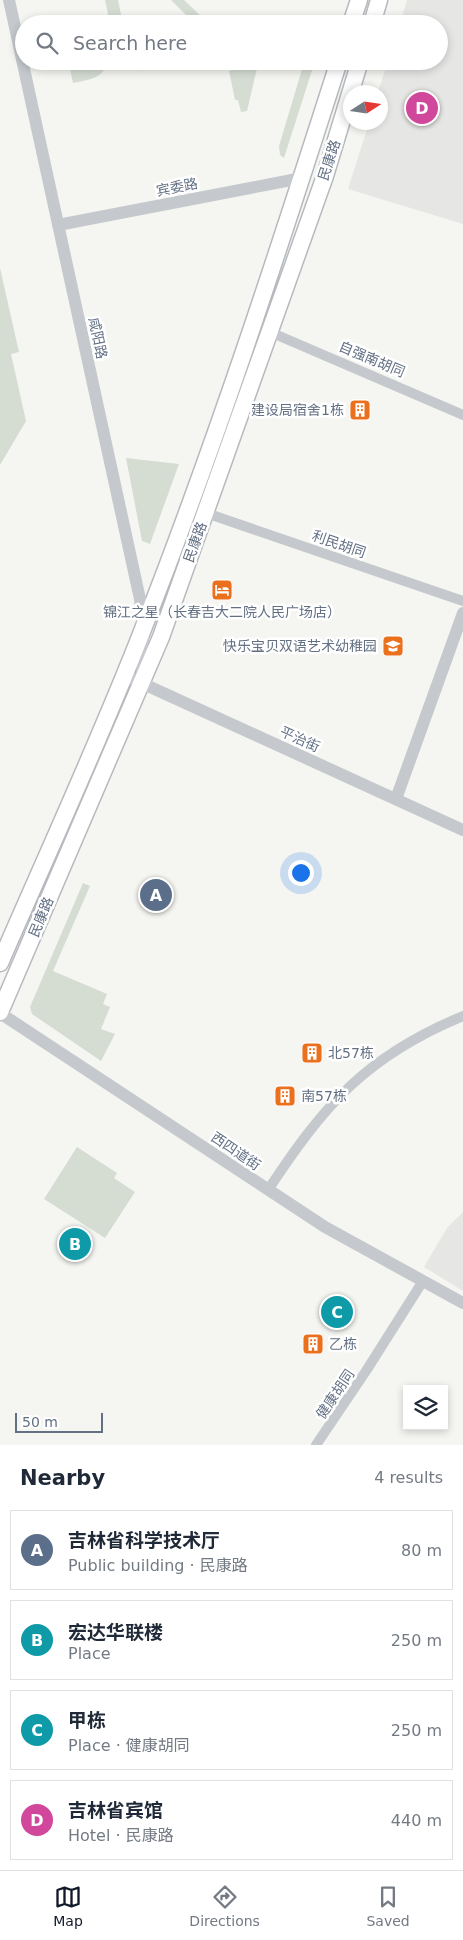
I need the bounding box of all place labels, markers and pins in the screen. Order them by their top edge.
pin: D [406,89,438,127]
building icon: 建设局宿舍1栋 [348,398,372,422]
place label: 建设局宿舍1栋 [251,402,344,418]
hotel icon: 锦江之星（长春吉大二院人民广场店） [210,578,234,602]
place label: 锦江之星（长春吉大二院人民广场店） [103,604,341,620]
school or university icon: 快乐宝贝双语艺术幼稚园 [381,634,405,658]
place label: 快乐宝贝双语艺术幼稚园 [223,638,377,654]
pin: A [140,876,172,914]
building icon: 北57栋 [300,1041,324,1065]
place label: 北57栋 [328,1045,374,1061]
building icon: 南57栋 [273,1084,297,1108]
place label: 南57栋 [301,1088,347,1104]
pin: B [59,1225,91,1263]
pin: C [321,1293,353,1331]
building icon: 乙栋 [301,1332,325,1356]
place label: 乙栋 [329,1336,357,1352]

